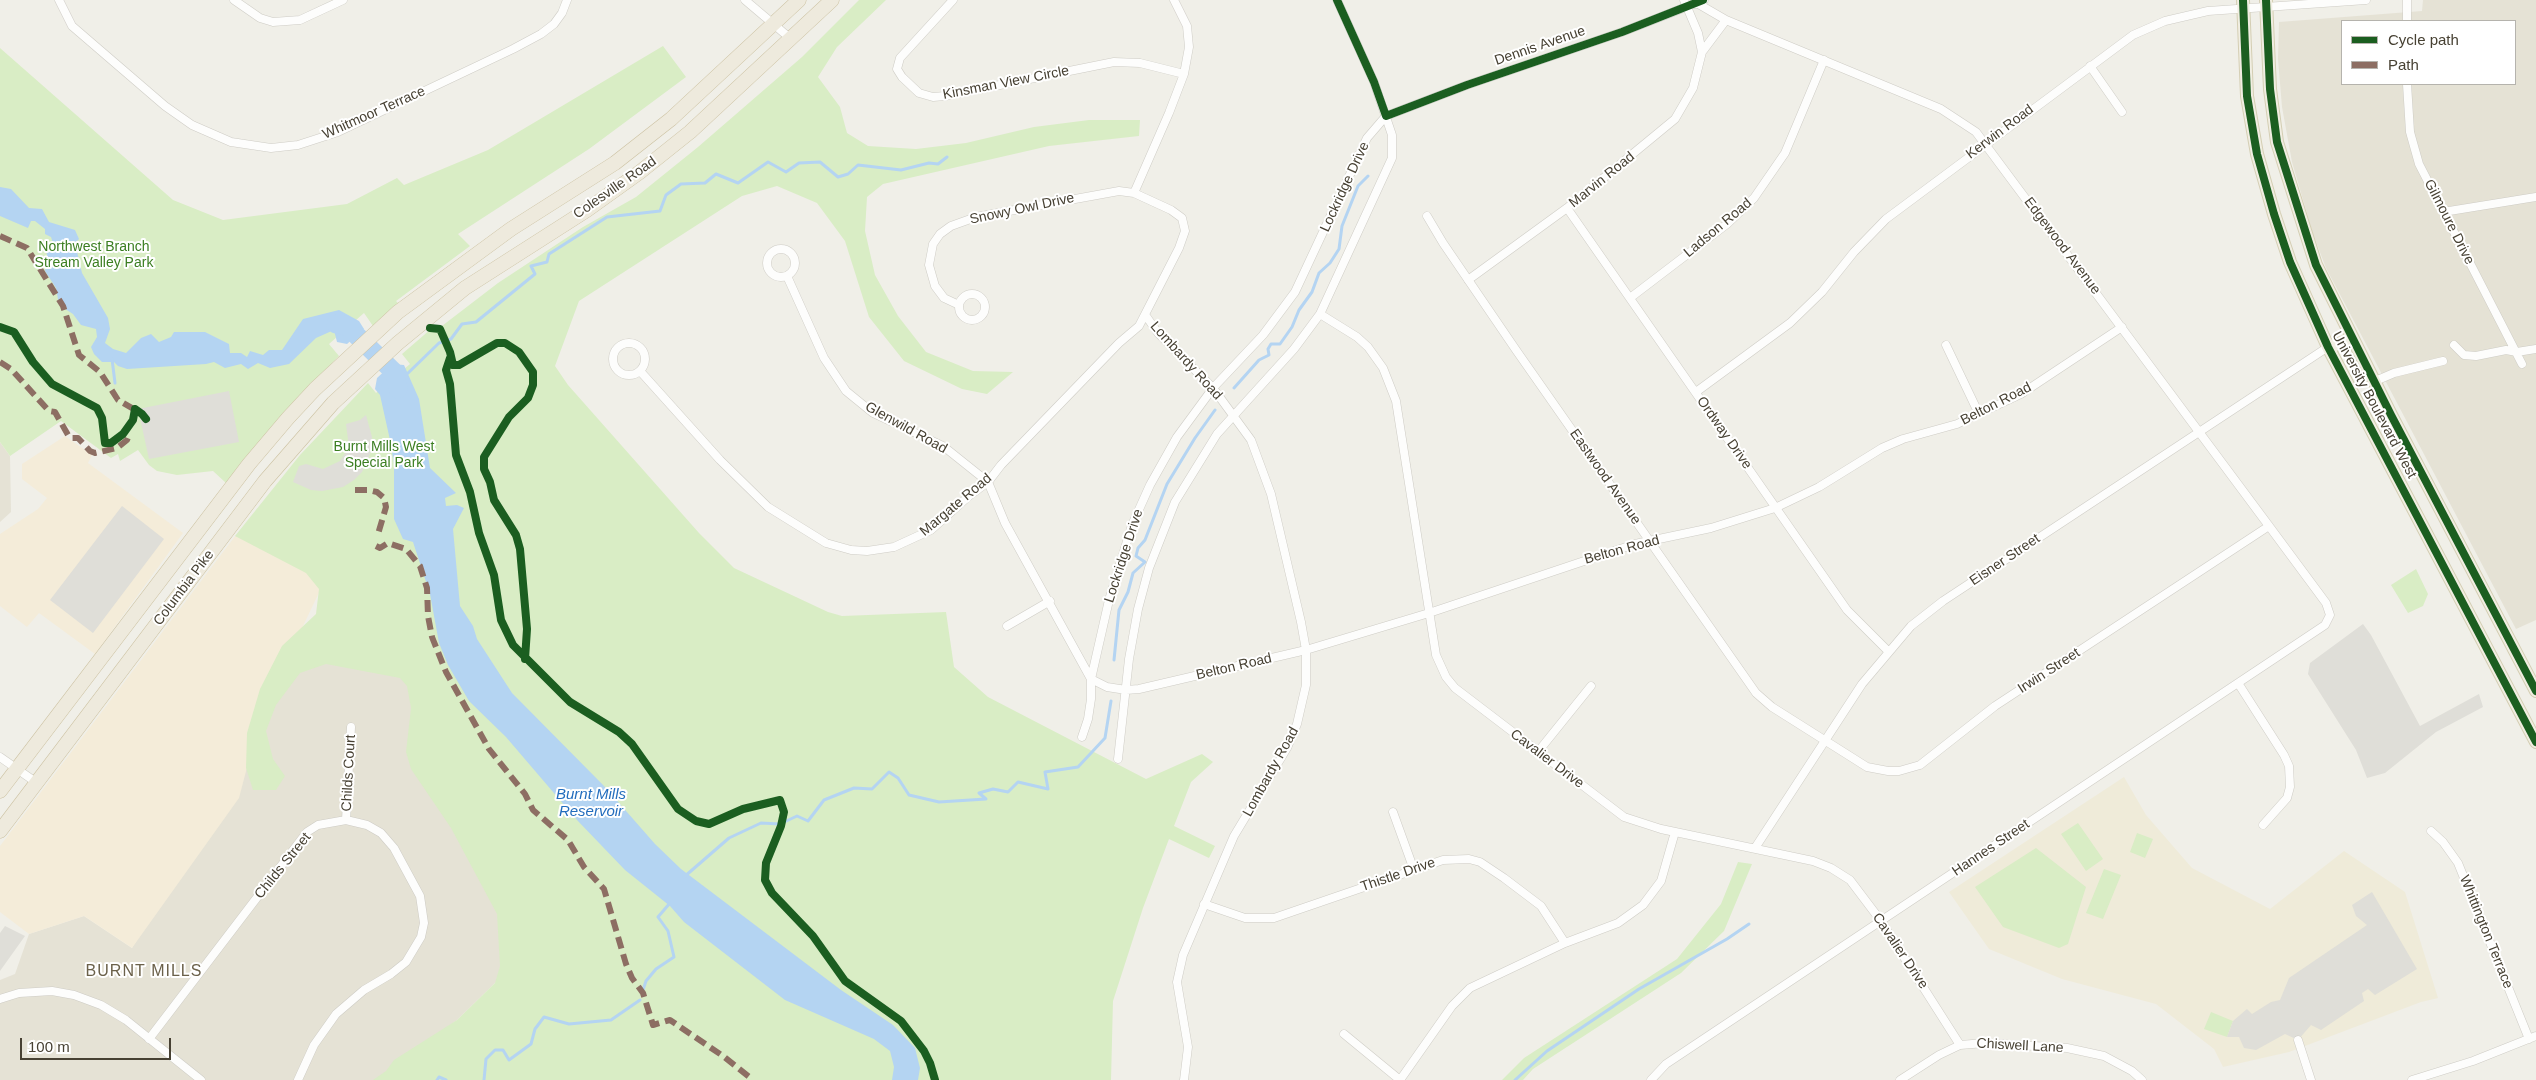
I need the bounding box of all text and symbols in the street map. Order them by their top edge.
legend [2341,20,2516,85]
street label: Dennis Avenue [1492,23,1588,69]
text: Cycle path [2388,31,2459,48]
text: Path [2388,56,2419,73]
street label: Kinsman View Circle [942,63,1070,103]
street label: Whitmoor Terrace [320,83,428,143]
street label: Kerwin Road [1963,101,2037,163]
street label: Lockridge Drive [1317,139,1373,235]
street label: Marvin Road [1566,148,1638,212]
street label: Colesville Road [570,153,660,223]
street label: Gilmoure Drive [2420,177,2478,267]
street label: Snowy Owl Drive [968,190,1076,228]
street label: Edgewood Avenue [2020,194,2104,298]
street label: Ladson Road [1681,195,1755,261]
park label: Northwest Branch Stream Valley Park [35,239,153,272]
street label: Lombardy Road [1146,318,1226,404]
street label: University Boulevard West [2328,329,2420,481]
street label: Belton Road [1958,379,2034,429]
street label: Ordway Drive [1693,393,1755,473]
street label: Glenwild Road [862,399,950,457]
street label: Eastwood Avenue [1566,426,1644,528]
park label: Burnt Mills West Special Park [334,439,434,472]
street label: Margate Road [917,470,995,540]
street label: Lockridge Drive [1101,507,1147,605]
street label: Eisner Street [1967,530,2043,590]
street label: Belton Road [1583,532,1661,568]
street label: Columbia Pike [150,547,218,629]
street label: Irwin Street [2015,645,2083,697]
street label: Belton Road [1195,650,1273,684]
street label: Lombardy Road [1240,724,1302,820]
street label: Cavalier Drive [1507,726,1587,792]
street label: Childs Court [339,734,359,812]
water label: Burnt Mills Reservoir [556,786,626,821]
street label: Hannes Street [1949,816,2033,880]
street label: Childs Street [251,830,315,902]
street label: Thistle Drive [1358,854,1438,896]
street label: Whittington Terrace [2456,873,2516,991]
street label: Cavalier Drive [1868,910,1932,992]
district label: BURNT MILLS [84,962,204,982]
scale bar [22,1028,174,1060]
street label: Chiswell Lane [1976,1035,2064,1057]
text: 100 m [28,1038,70,1055]

